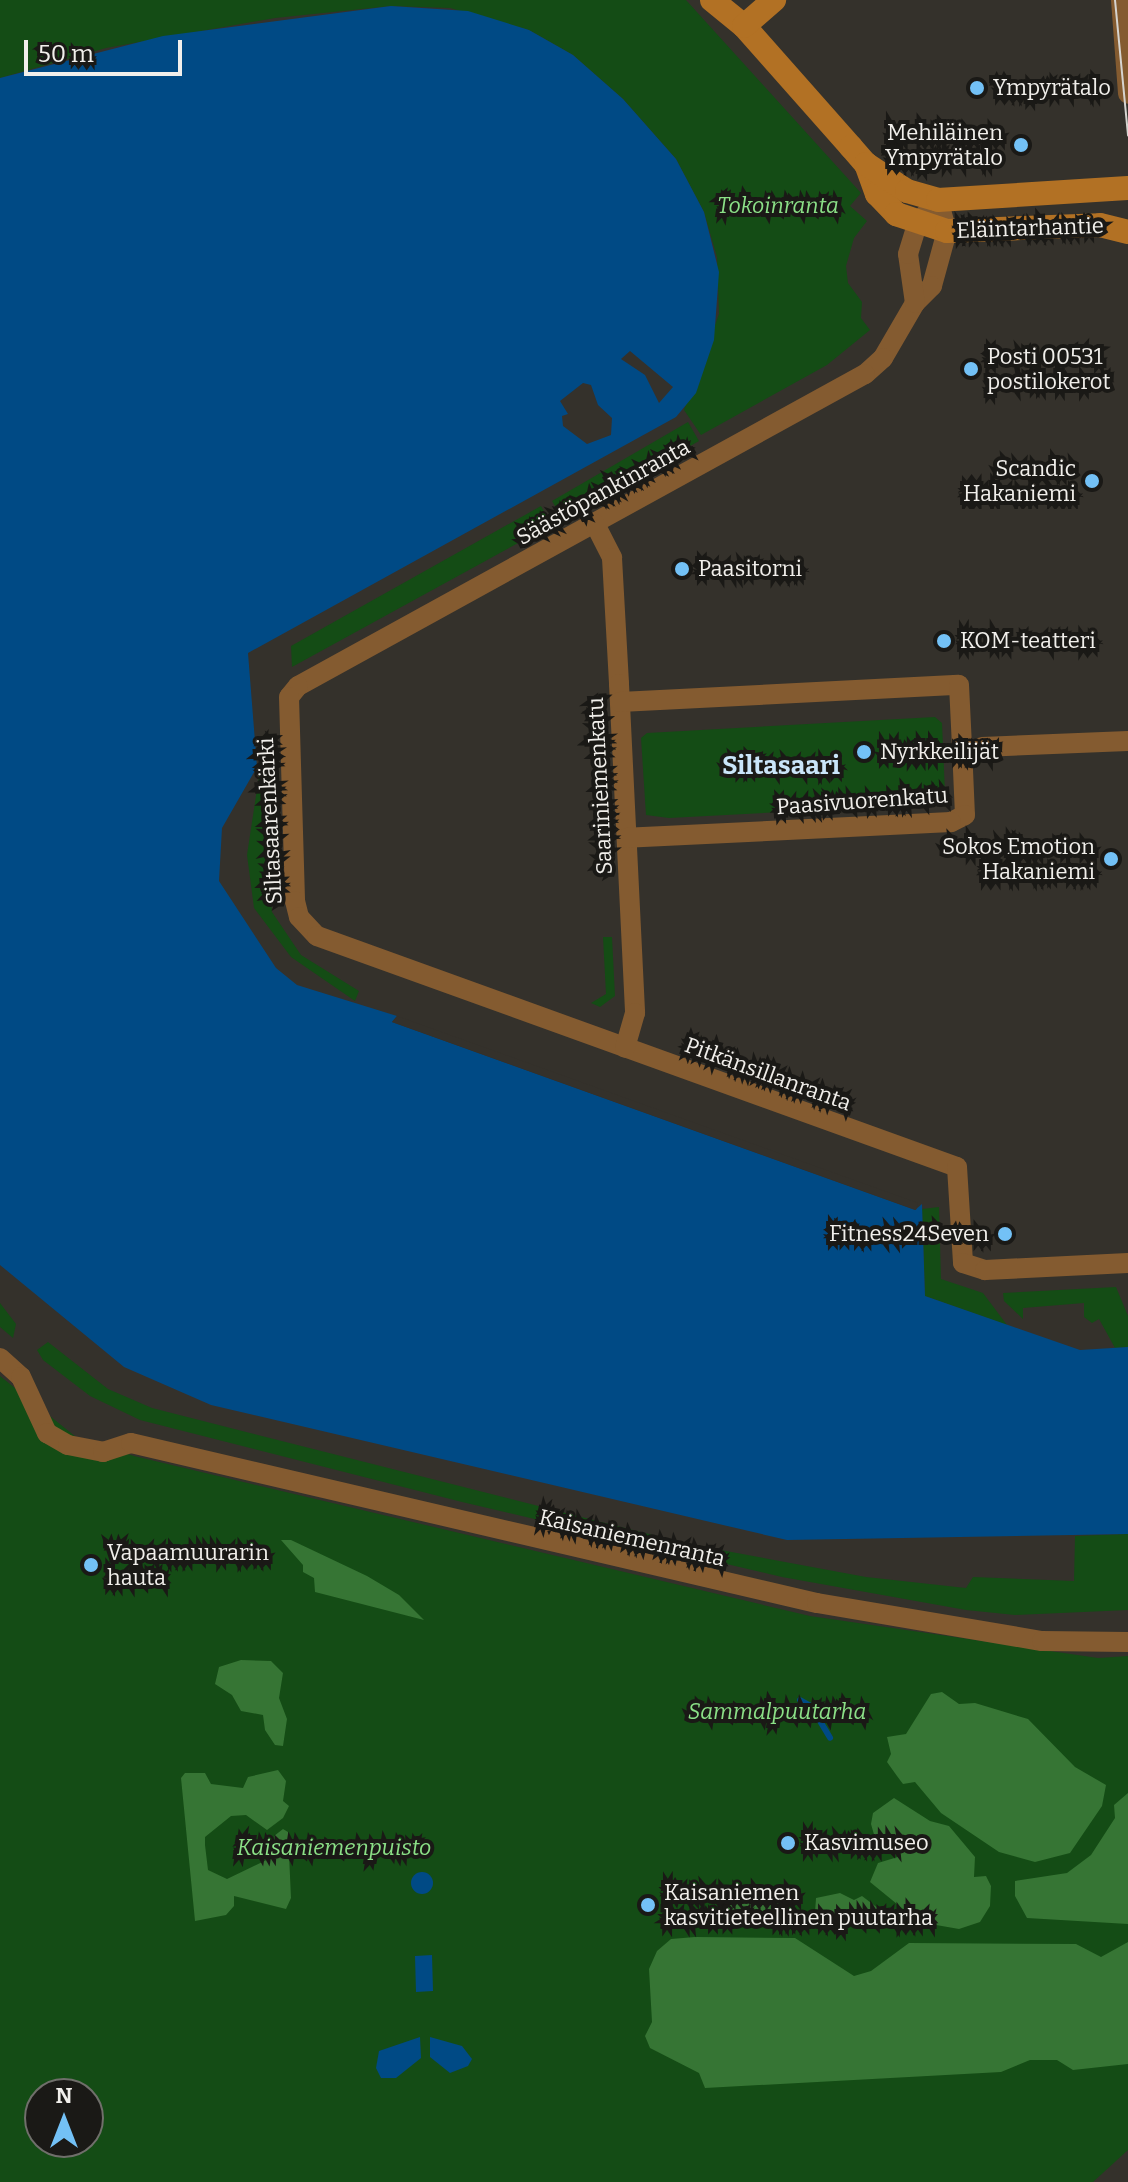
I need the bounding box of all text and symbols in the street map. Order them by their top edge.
scale bar [28,24,186,74]
text: 50 m [38,40,94,68]
place label: Ympyrätalo [993,75,1111,101]
marker: Ympyrätalo [968,79,986,97]
place label: Mehiläinen Ympyrätalo [885,119,1003,170]
marker: Mehiläinen Ympyrätalo [1010,134,1032,156]
park label: Tokoinranta [717,193,839,219]
street label: Eläintarhantie [956,212,1104,244]
place label: Posti 00531 postilokerot [987,343,1110,394]
marker: Posti 00531 postilokerot [962,360,980,378]
street label: Säästöpankinranta [512,433,694,551]
place label: Scandic Hakaniemi [963,455,1076,506]
marker: Scandic Hakaniemi [1083,472,1101,490]
place label: Paasitorni [698,556,802,582]
marker: Paasitorni [673,560,691,578]
place label: KOM-teatteri [960,628,1096,654]
marker: KOM-teatteri [935,632,953,650]
street label: Saariniemenkatu [582,697,618,875]
street label: Siltasaarenkärki [252,737,288,905]
place label: Nyrkkeilijät [880,739,999,765]
marker: Nyrkkeilijät [855,743,873,761]
district label: Siltasaari [722,750,840,782]
street label: Paasivuorenkatu [775,782,949,820]
place label: Sokos Emotion Hakaniemi [942,833,1095,884]
marker: Sokos Emotion Hakaniemi [1102,850,1120,868]
street label: Pitkänsillanranta [681,1032,855,1116]
place label: Fitness24Seven [829,1221,989,1247]
marker: Fitness24Seven [996,1225,1014,1243]
street label: Kaisaniemenranta [536,1504,728,1572]
place label: Vapaamuurarin hauta [107,1539,269,1590]
marker: Vapaamuurarin hauta [82,1556,100,1574]
park label: Sammalpuutarha [688,1699,866,1725]
place label: Kasvimuseo [804,1830,929,1856]
marker: Kasvimuseo [779,1834,797,1852]
park label: Kaisaniemenpuisto [237,1835,431,1861]
place label: Kaisaniemen kasvitieteellinen puutarha [664,1879,933,1930]
marker: Kaisaniemen kasvitieteellinen puutarha [639,1896,657,1914]
north arrow [24,2078,104,2158]
text: N [56,2082,72,2109]

